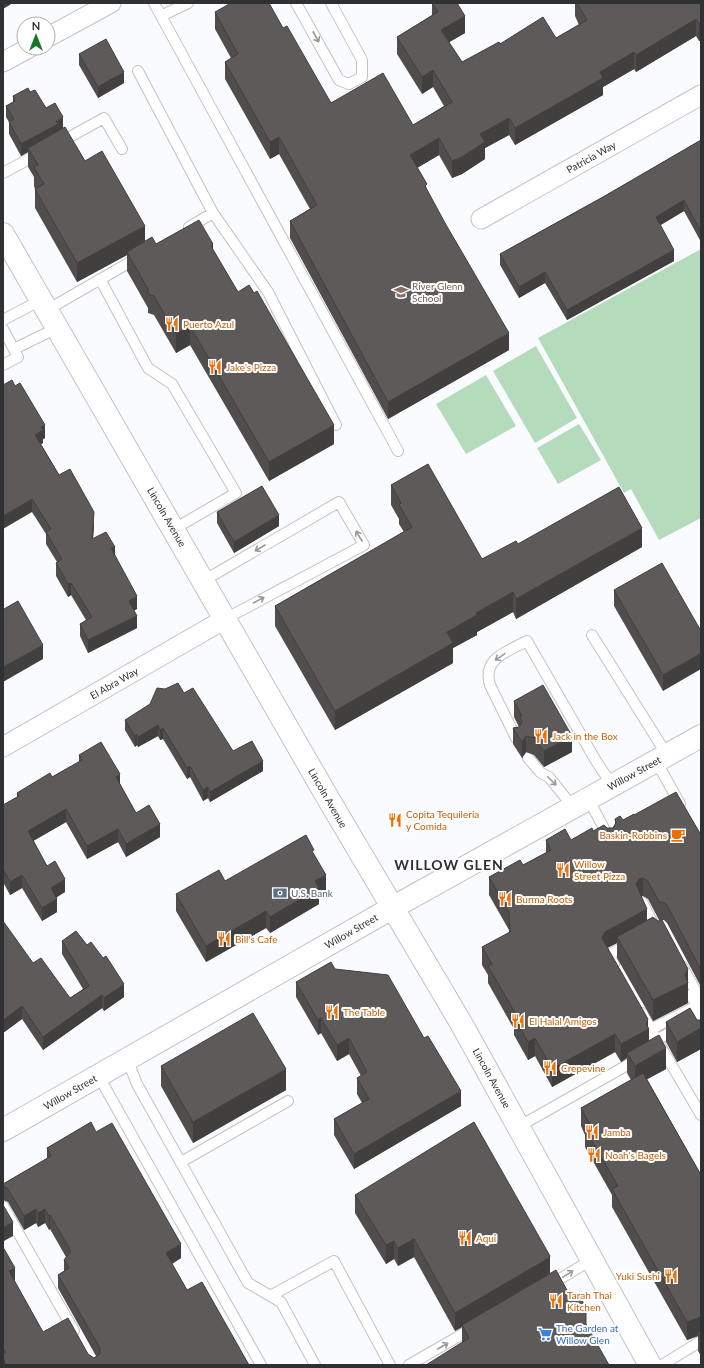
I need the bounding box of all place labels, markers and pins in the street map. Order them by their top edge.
place label: River Glenn School [412,280,463,304]
school or university icon: River Glenn School [393,284,409,300]
restaurant icon: Puerto Azul [164,316,180,332]
place label: Puerto Azul [183,318,234,330]
restaurant icon: Jake's Pizza [207,359,223,375]
place label: Jake's Pizza [226,361,276,373]
restaurant icon: Jack in the Box [533,728,549,744]
place label: Jack in the Box [552,730,618,742]
place label: Copita Tequileria y Comida [406,808,479,832]
restaurant icon: Copita Tequileria y Comida [387,812,403,828]
cafe icon: Baskin-Robbins [670,827,686,843]
place label: Baskin-Robbins [599,829,667,841]
place label: Willow Street Pizza [574,858,625,882]
restaurant icon: Willow Street Pizza [555,862,571,878]
bank icon: U.S. Bank [272,885,288,901]
place label: U.S. Bank [291,887,334,899]
restaurant icon: Burma Roots [497,891,513,907]
place label: Burma Roots [516,893,572,905]
restaurant icon: Bill's Cafe [216,931,232,947]
place label: Bill's Cafe [235,933,278,945]
restaurant icon: The Table [324,1004,340,1020]
place label: The Table [343,1006,385,1018]
restaurant icon: El Halal Amigos [510,1013,526,1029]
place label: El Halal Amigos [529,1015,597,1027]
restaurant icon: Crepevine [542,1060,558,1076]
place label: Crepevine [561,1062,606,1074]
restaurant icon: Jamba [584,1124,600,1140]
place label: Jamba [603,1126,631,1138]
restaurant icon: Noah's Bagels [586,1147,602,1163]
place label: Noah's Bagels [605,1149,666,1161]
restaurant icon: Aqui [457,1230,473,1246]
place label: Aqui [476,1232,496,1244]
restaurant icon: Yuki Sushi [663,1268,679,1284]
place label: Yuki Sushi [616,1270,660,1282]
place label: Tarah Thai Kitchen [567,1289,612,1313]
restaurant icon: Tarah Thai Kitchen [548,1293,564,1309]
place label: The Garden at Willow Glen [556,1322,619,1346]
supermarket icon: The Garden at Willow Glen [537,1326,553,1342]

